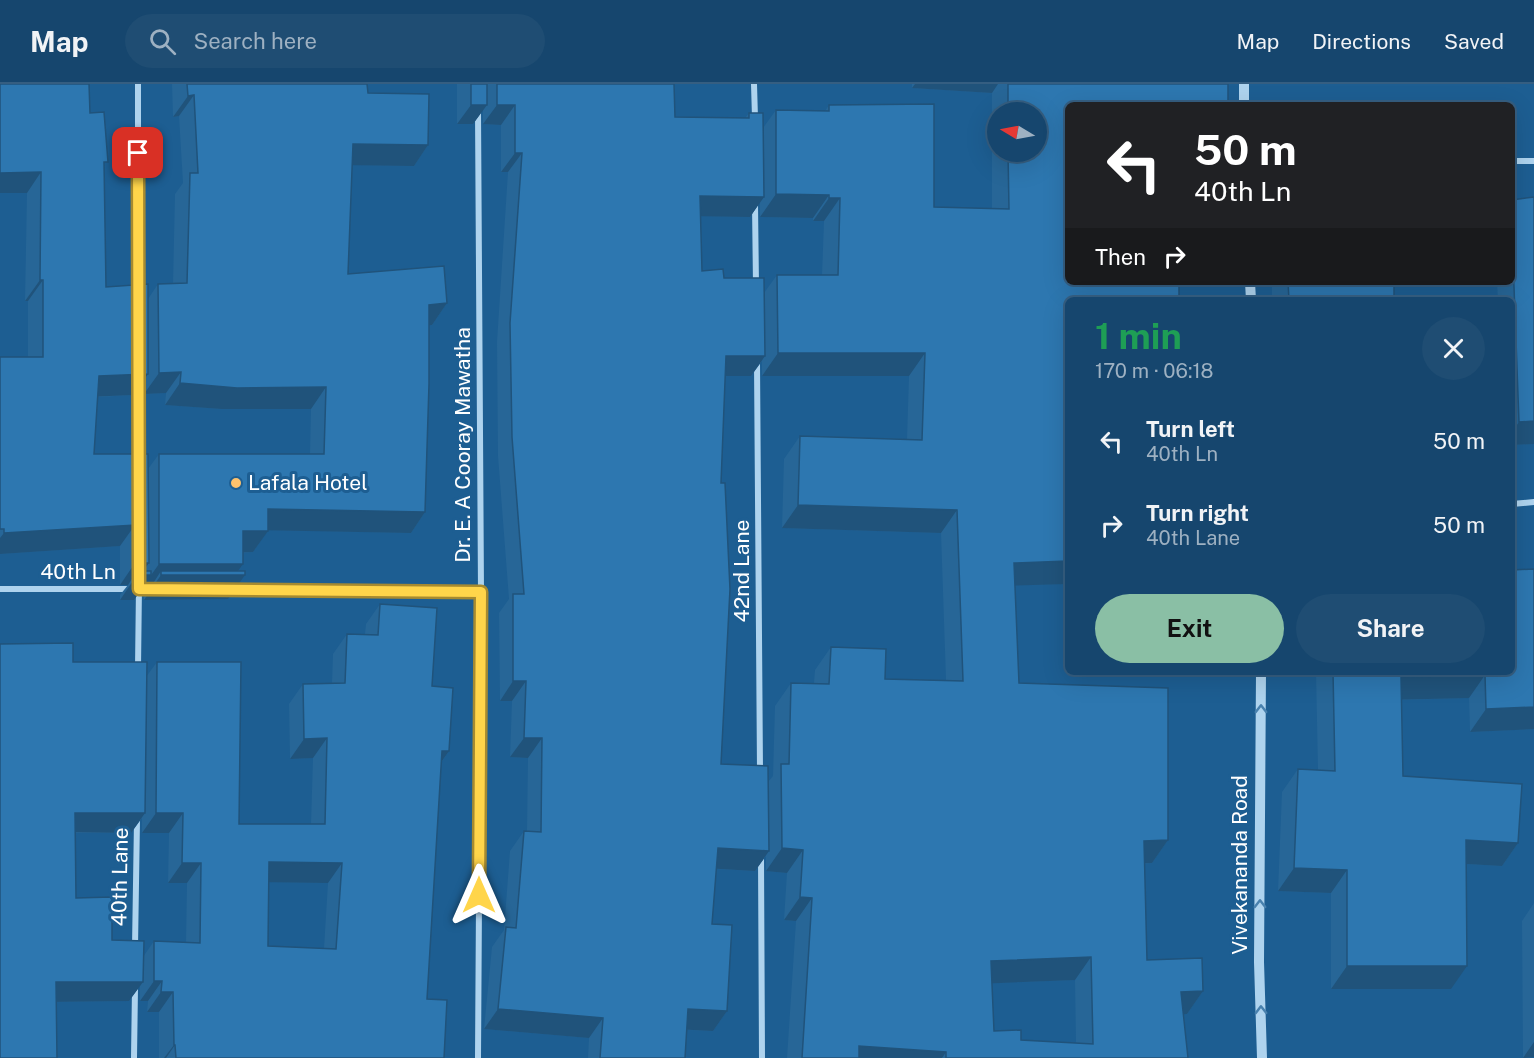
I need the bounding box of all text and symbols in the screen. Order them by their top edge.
search box [125,14,545,68]
text: Map [30,25,89,58]
icon: search [146,25,179,58]
text: Search here [194,28,317,54]
text: Map [1237,29,1279,54]
text: Directions [1312,29,1411,54]
text: Saved [1444,29,1504,54]
north arrow [987,102,1047,162]
map controls [987,102,1047,162]
text: 50 m [1194,125,1297,174]
icon: left [1095,126,1173,204]
pin [112,127,163,178]
icon: arrive [121,136,154,169]
text: 40th Ln [1194,175,1291,207]
icon: right [1158,240,1191,273]
text: Then [1095,244,1146,270]
text: 1 min [1095,315,1182,357]
button: close [1422,317,1485,380]
street label: Dr. E. A Cooray Mawatha [450,327,475,563]
text: 170 m · 06:18 [1095,359,1214,383]
text: Turn left [1146,416,1235,442]
icon: left [1095,425,1128,458]
text: 50 m [1433,428,1485,454]
text: 40th Ln [1146,442,1218,466]
place label: Lafala Hotel [248,470,368,495]
marker: Lafala Hotel [229,476,243,490]
text: Turn right [1146,500,1249,526]
icon: right [1095,509,1128,542]
text: 50 m [1433,512,1485,538]
street label: 42nd Lane [729,520,754,622]
text: 40th Lane [1146,526,1240,550]
street label: 40th Ln [40,559,116,584]
button: Exit [1095,594,1284,663]
button: Share [1296,594,1485,663]
one-way arrow [1255,704,1267,713]
street label: Vivekananda Road [1227,775,1252,955]
street label: 40th Lane [106,827,133,927]
position arrow [447,863,511,927]
one-way arrow [1254,899,1266,908]
one-way arrow [1254,1006,1267,1015]

